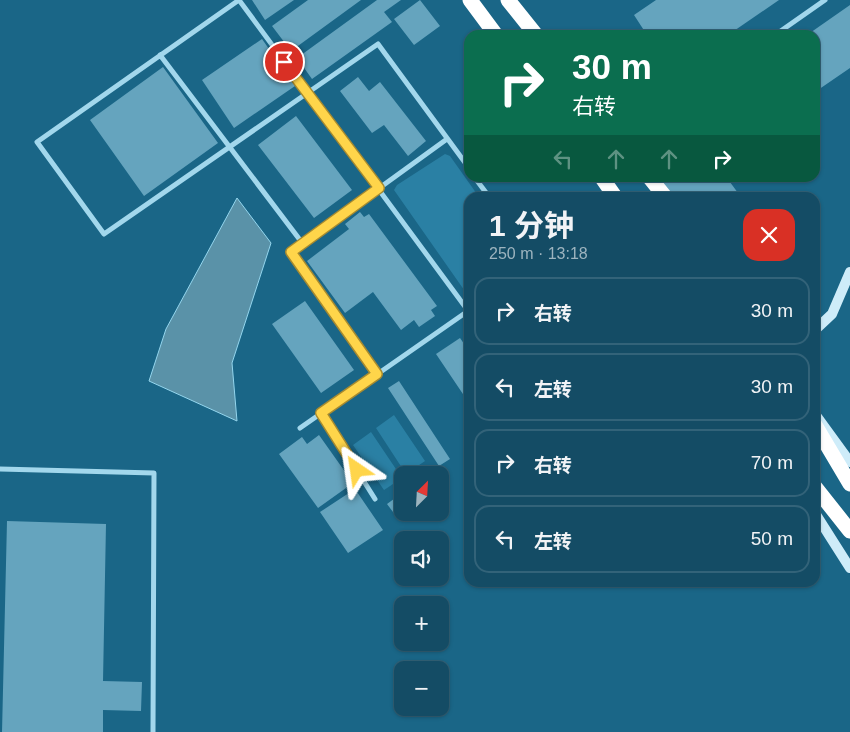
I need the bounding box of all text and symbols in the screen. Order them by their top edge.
pin [263,41,305,83]
text: 30 m [572,47,652,86]
icon: arrive [270,48,298,76]
icon: right [489,50,554,115]
text: 右转 [572,94,616,119]
icon: left [549,145,577,173]
icon: ahead [602,145,630,173]
icon: ahead [655,145,683,173]
icon: right [708,145,736,173]
text: 1 分钟 [489,209,574,242]
button: close [743,209,795,261]
text: 250 m · 13:18 [489,245,588,262]
icon: right [491,297,519,325]
text: 30 m [751,300,793,321]
text: 右转 [534,303,572,324]
icon: left [491,373,519,401]
text: 30 m [751,376,793,397]
text: 左转 [534,379,572,400]
position arrow [330,443,382,495]
icon: right [491,449,519,477]
text: 70 m [751,452,793,473]
text: 右转 [534,455,572,476]
north arrow [394,466,449,521]
map controls [394,466,449,716]
icon: left [491,525,519,553]
text: 50 m [751,528,793,549]
button: sound [394,531,449,586]
text: 左转 [534,531,572,552]
button: + [394,596,449,651]
button: − [394,661,449,716]

